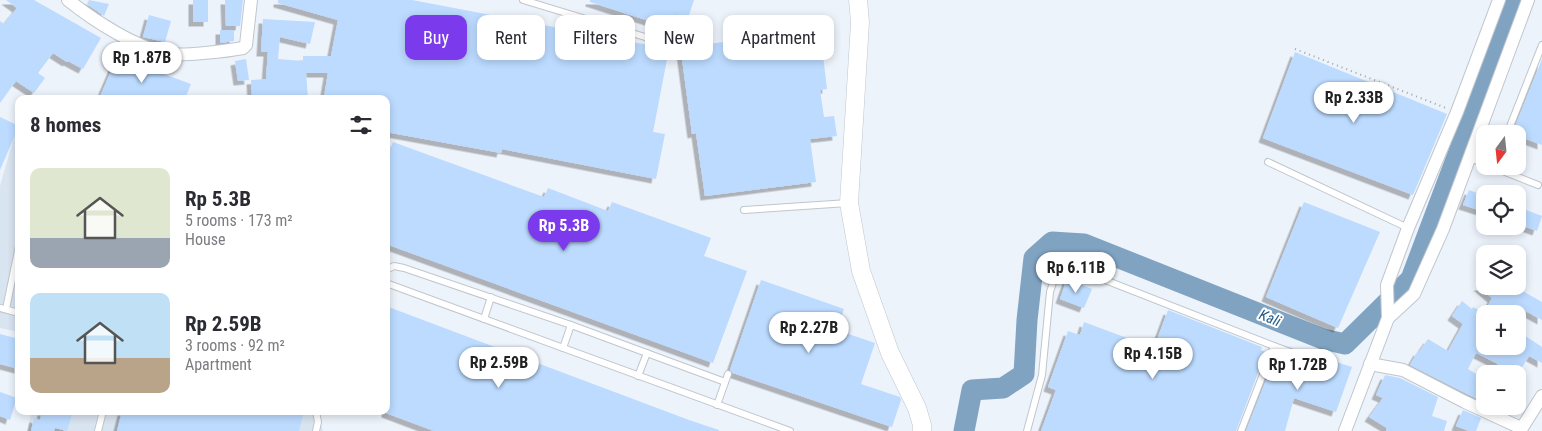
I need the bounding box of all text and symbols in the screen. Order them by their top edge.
chip: Buy [405,15,467,60]
chip: Rent [477,15,545,60]
chip: Filters [555,15,635,60]
chip: New [645,15,713,60]
chip: Apartment [723,15,834,60]
pin: Rp 1.87B [90,42,194,84]
text: Rp 1.87B [113,48,171,67]
pin: Rp 2.33B [1302,82,1406,124]
text: Rp 2.33B [1325,88,1383,107]
icon: filters [347,111,375,139]
text: 8 homes [30,113,101,137]
north arrow [1476,125,1526,175]
map controls [1476,125,1526,415]
button: locate [1476,185,1526,235]
text: Rp 5.3B [185,187,251,211]
icon: home [70,188,130,248]
pin: Rp 5.3B [518,210,610,252]
text: 5 rooms · 173 m² [185,211,293,230]
text: Rp 5.3B [539,216,589,235]
text: House [185,230,225,249]
button: layers [1476,245,1526,295]
pin: Rp 6.11B [1024,252,1128,294]
text: Rp 6.11B [1047,258,1105,277]
button: + [1476,305,1526,355]
water label: Kali [1257,306,1284,331]
text: Rp 2.59B [185,312,262,336]
pin: Rp 2.27B [757,312,861,354]
icon: home [70,313,130,373]
text: Rp 2.27B [780,318,838,337]
text: 3 rooms · 92 m² [185,336,285,355]
pin: Rp 4.15B [1101,338,1205,380]
text: Rp 4.15B [1124,344,1182,363]
pin: Rp 2.59B [447,346,551,389]
pin: Rp 1.72B [1246,348,1350,391]
text: Rp 2.59B [470,353,528,372]
text: Apartment [185,355,252,374]
text: Rp 1.72B [1269,355,1327,374]
button: − [1476,365,1526,415]

